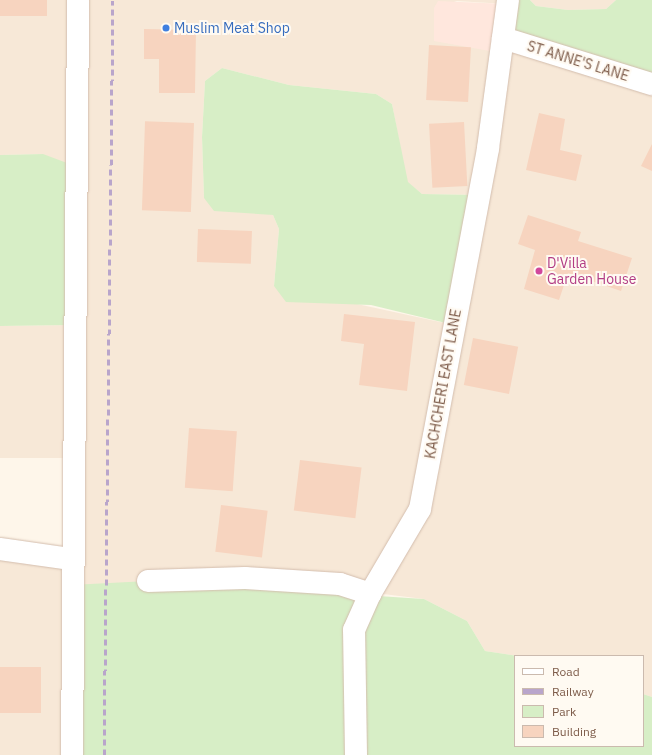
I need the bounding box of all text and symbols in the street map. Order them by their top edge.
place label: Muslim Meat Shop [174,20,290,36]
marker: Muslim Meat Shop [161,23,171,33]
street label: ST ANNE'S LANE [525,38,631,84]
place label: D'Villa Garden House [547,255,637,288]
marker: D'Villa Garden House [534,266,544,276]
street label: KACHCHERI EAST LANE [422,308,464,460]
legend [514,655,644,747]
text: Road [552,664,580,679]
text: Railway [552,684,594,699]
text: Park [552,704,576,719]
text: Building [552,724,596,739]

